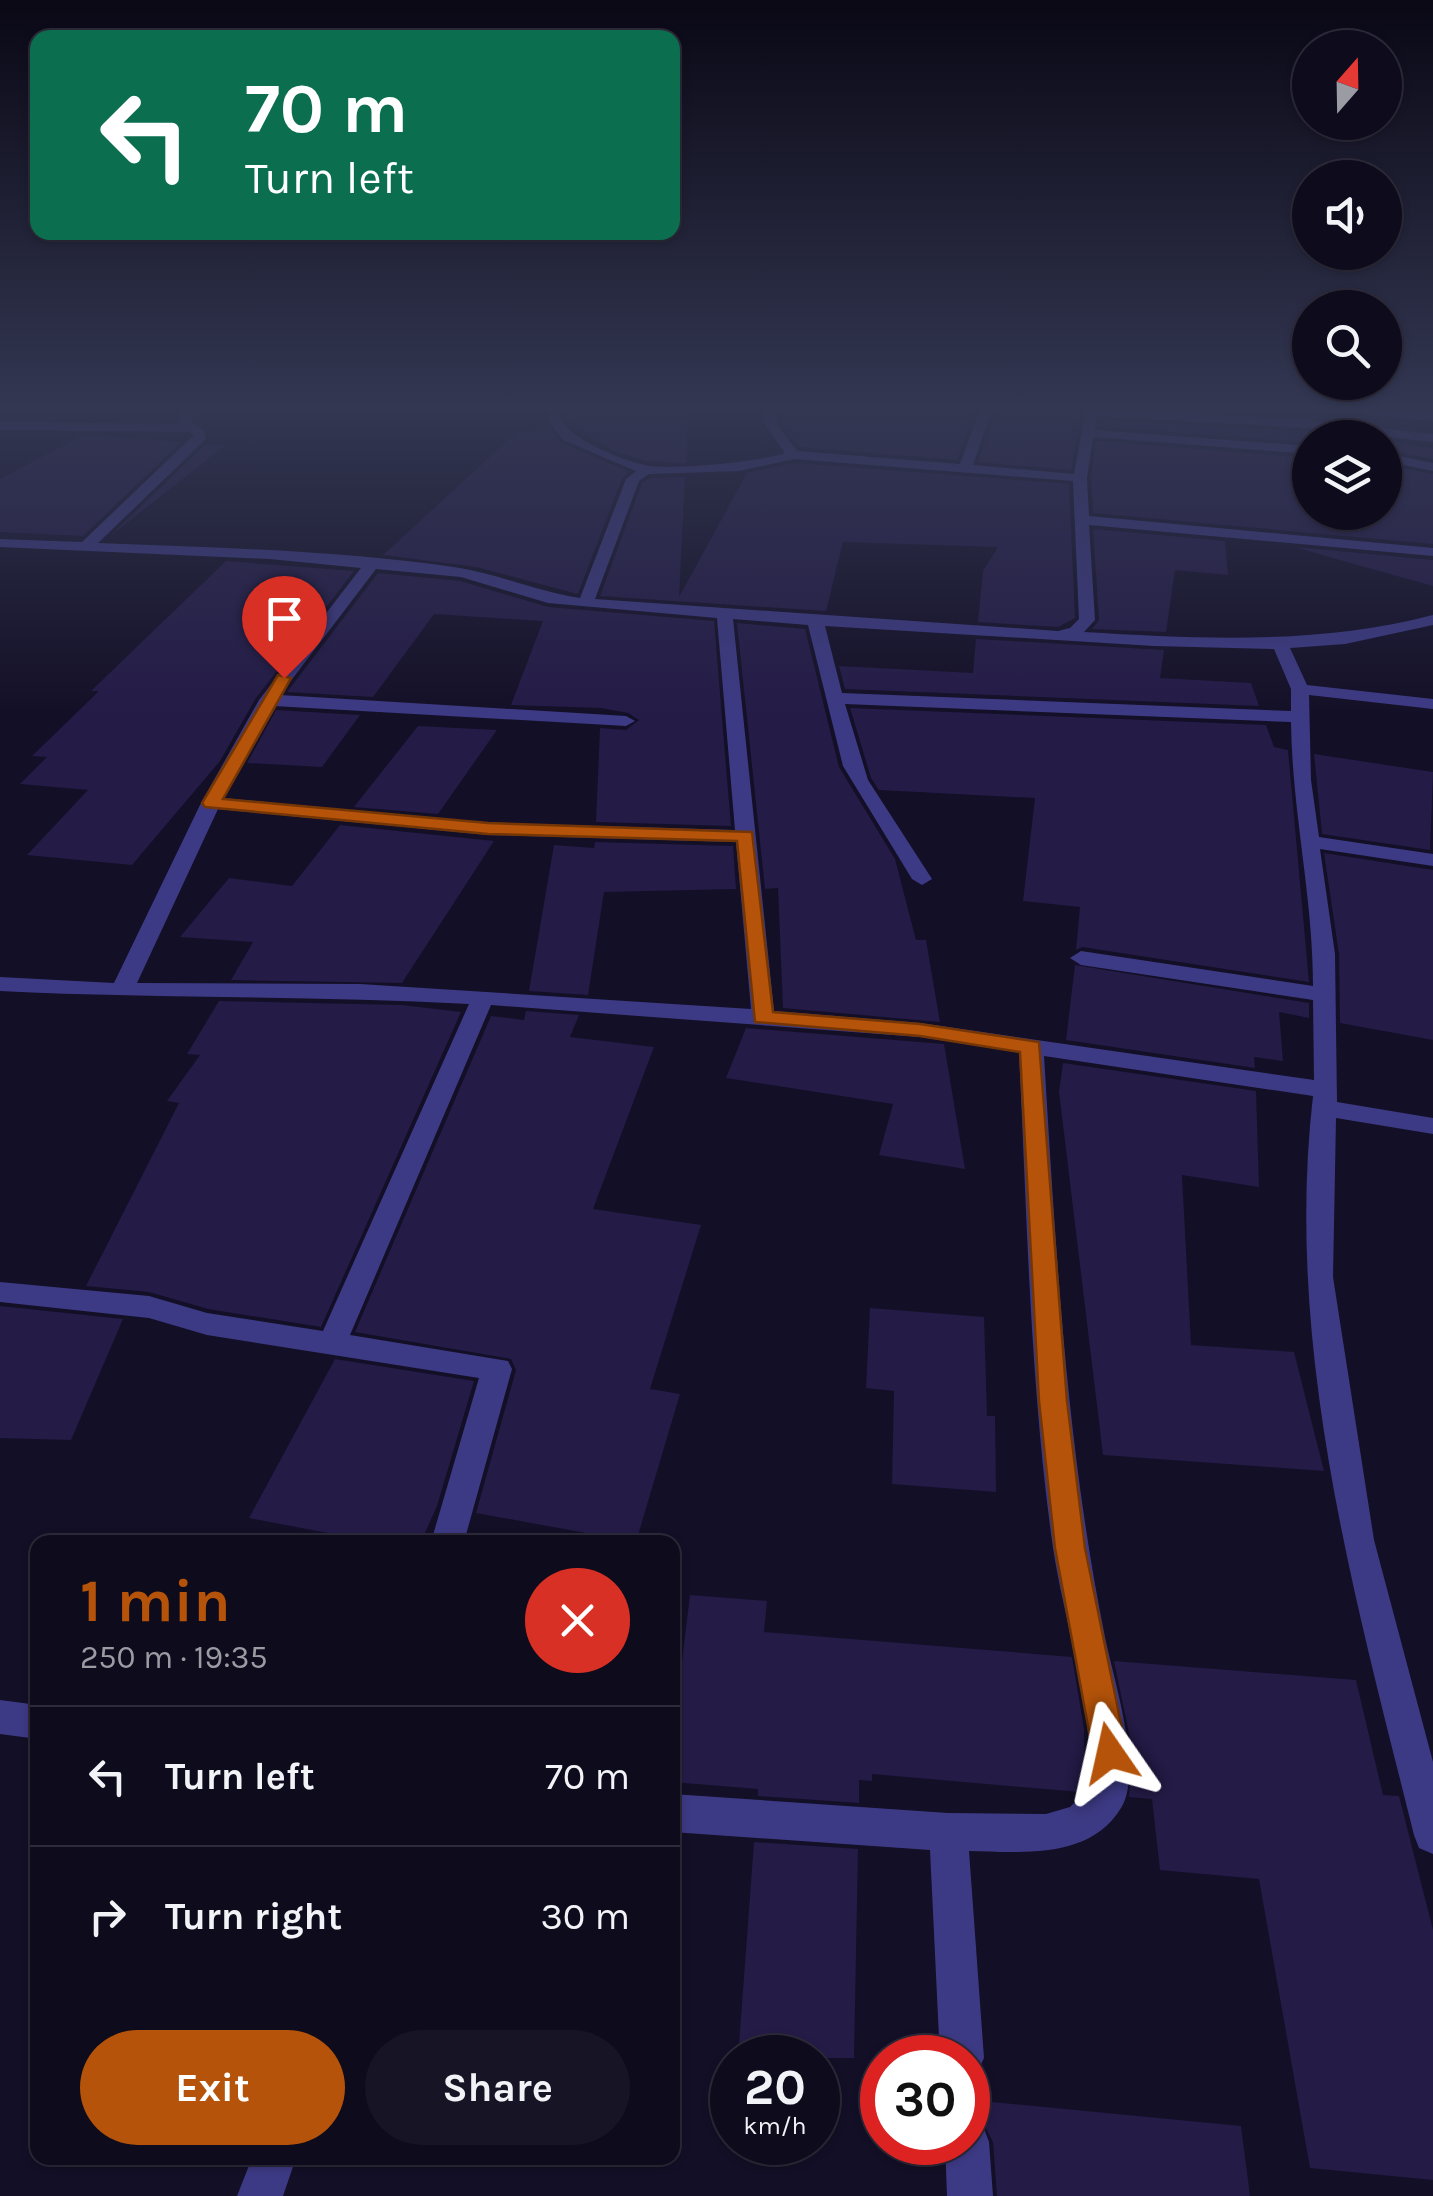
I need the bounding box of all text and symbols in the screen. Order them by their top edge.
north arrow [1292,30,1402,140]
map controls [1292,30,1402,530]
text: 70 m [245,68,408,150]
icon: left [80,70,210,200]
text: Turn left [245,152,414,204]
button: sound [1292,160,1402,270]
button: search [1292,290,1402,400]
button: layers [1292,420,1402,530]
pin [242,576,327,679]
icon: arrive [257,591,312,646]
text: 1 min [80,1566,231,1636]
button: close [525,1568,630,1673]
text: 250 m · 19:35 [80,1639,268,1676]
position arrow [1058,1701,1162,1805]
icon: left [80,1749,135,1804]
text: Turn left [165,1754,315,1799]
text: 70 m [545,1754,630,1799]
icon: right [80,1889,135,1944]
text: Turn right [165,1894,342,1939]
text: 30 m [540,1894,630,1939]
button: Exit [80,2030,345,2145]
button: Share [365,2030,630,2145]
speed limit sign: 30 [860,2035,990,2165]
text: 20 [744,2058,806,2117]
text: km/h [743,2111,807,2140]

